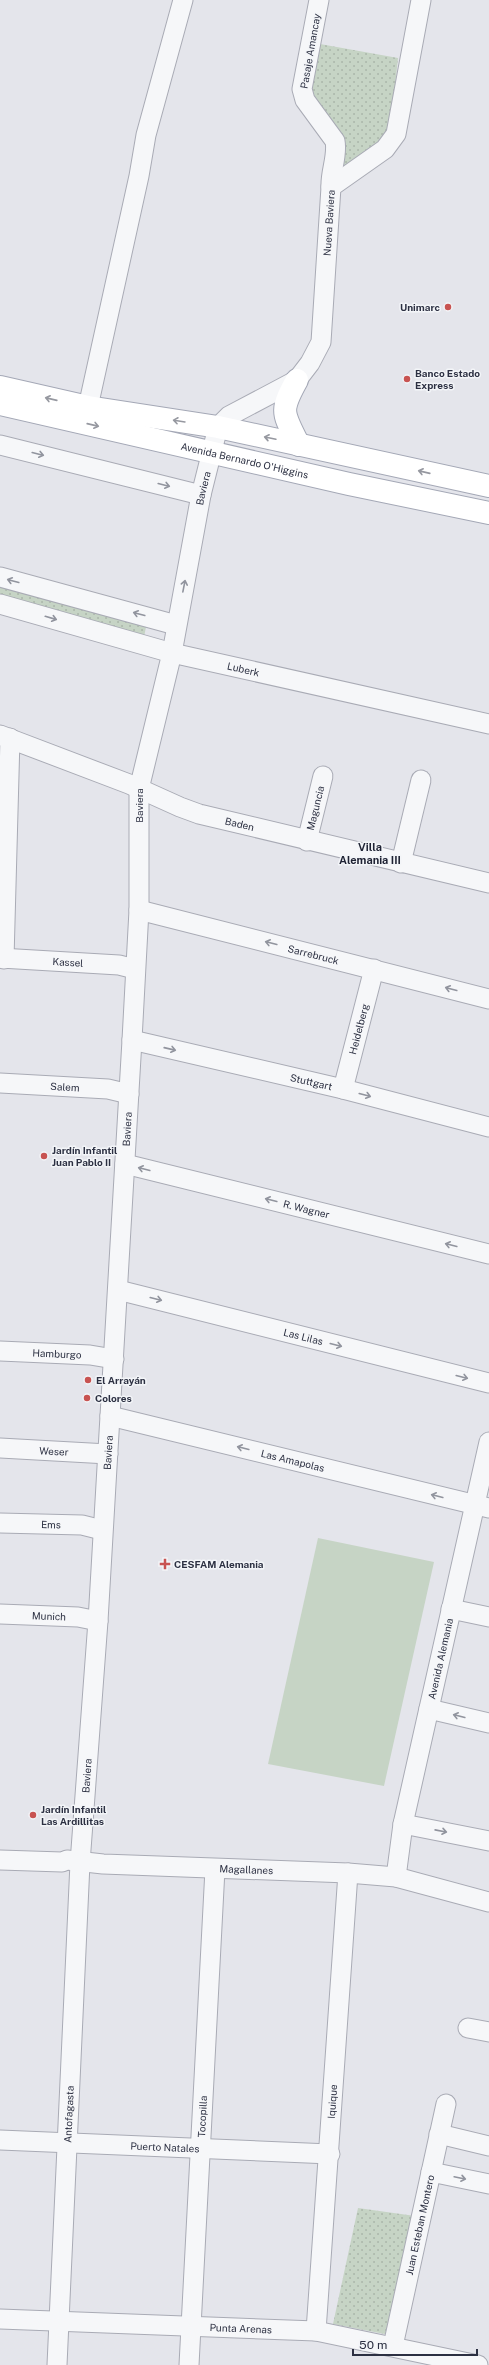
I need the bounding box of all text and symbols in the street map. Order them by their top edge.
street label: Pasaje Amancay [297,12,323,90]
street label: Nueva Baviera [321,189,337,256]
place label: Unimarc [400,301,441,313]
marker: Unimarc [443,302,453,312]
place label: Banco Estado Express [415,367,480,391]
marker: Banco Estado Express [402,374,412,384]
one-way arrow [45,394,58,402]
one-way arrow [173,417,186,425]
one-way arrow [86,422,99,430]
one-way arrow [264,434,277,442]
street label: Avenida Bernardo O'Higgins [180,440,310,481]
one-way arrow [31,451,44,459]
one-way arrow [418,468,431,475]
street label: Baviera [193,470,213,506]
one-way arrow [157,482,170,489]
one-way arrow [7,576,20,584]
one-way arrow [180,580,188,593]
one-way arrow [132,610,145,617]
one-way arrow [44,615,57,623]
street label: Luberk [226,660,261,679]
street label: Maguncia [304,784,326,832]
street label: Baviera [133,788,145,823]
street label: Baden [224,814,256,833]
district label: Villa Alemania III [339,841,401,866]
one-way arrow [265,939,278,946]
street label: Sarrebruck [287,942,341,967]
street label: Kassel [52,955,84,969]
one-way arrow [445,985,458,993]
street label: Heidelberg [346,1002,371,1056]
one-way arrow [164,1045,177,1053]
street label: Stuttgart [289,1071,334,1092]
street label: Salem [50,1080,80,1093]
one-way arrow [358,1092,371,1099]
street label: Baviera [120,1111,134,1147]
place label: Jardín Infantil Juan Pablo II [52,1144,117,1168]
marker: Jardín Infantil Juan Pablo II [39,1151,49,1161]
one-way arrow [138,1165,151,1172]
one-way arrow [264,1196,277,1203]
street label: R. Wagner [282,1197,331,1220]
one-way arrow [445,1241,458,1248]
one-way arrow [149,1296,162,1304]
street label: Las Lilas [282,1326,324,1347]
one-way arrow [329,1341,342,1349]
street label: Hamburgo [32,1346,82,1361]
one-way arrow [455,1373,468,1381]
place label: El Arrayán [96,1374,146,1386]
marker: El Arrayán [83,1375,93,1385]
place label: Colores [95,1392,132,1404]
marker: Colores [82,1393,92,1403]
street label: Baviera [101,1435,115,1470]
street label: Weser [39,1444,69,1458]
one-way arrow [237,1444,250,1451]
street label: Las Amapolas [260,1447,326,1474]
one-way arrow [431,1491,444,1499]
street label: Ems [41,1518,61,1530]
marker: CESFAM Alemania [159,1558,171,1570]
place label: CESFAM Alemania [174,1558,264,1570]
street label: Munich [32,1609,66,1623]
street label: Avenida Alemania [425,1617,455,1700]
one-way arrow [453,1712,466,1719]
street label: Baviera [79,1758,94,1793]
place label: Jardín Infantil Las Ardillitas [41,1803,106,1827]
marker: Jardín Infantil Las Ardillitas [28,1810,38,1820]
one-way arrow [434,1828,447,1836]
street label: Magallanes [219,1862,273,1876]
street label: Iquique [325,2084,339,2119]
street label: Antofagasta [61,2085,76,2143]
street label: Tocopilla [195,2095,209,2138]
street label: Puerto Natales [130,2140,200,2154]
street label: Juan Esteban Montero [403,2173,436,2276]
one-way arrow [453,2175,466,2183]
street label: Punta Arenas [209,2321,272,2335]
scale bar [353,2331,477,2357]
text: 50 m [359,2338,387,2352]

